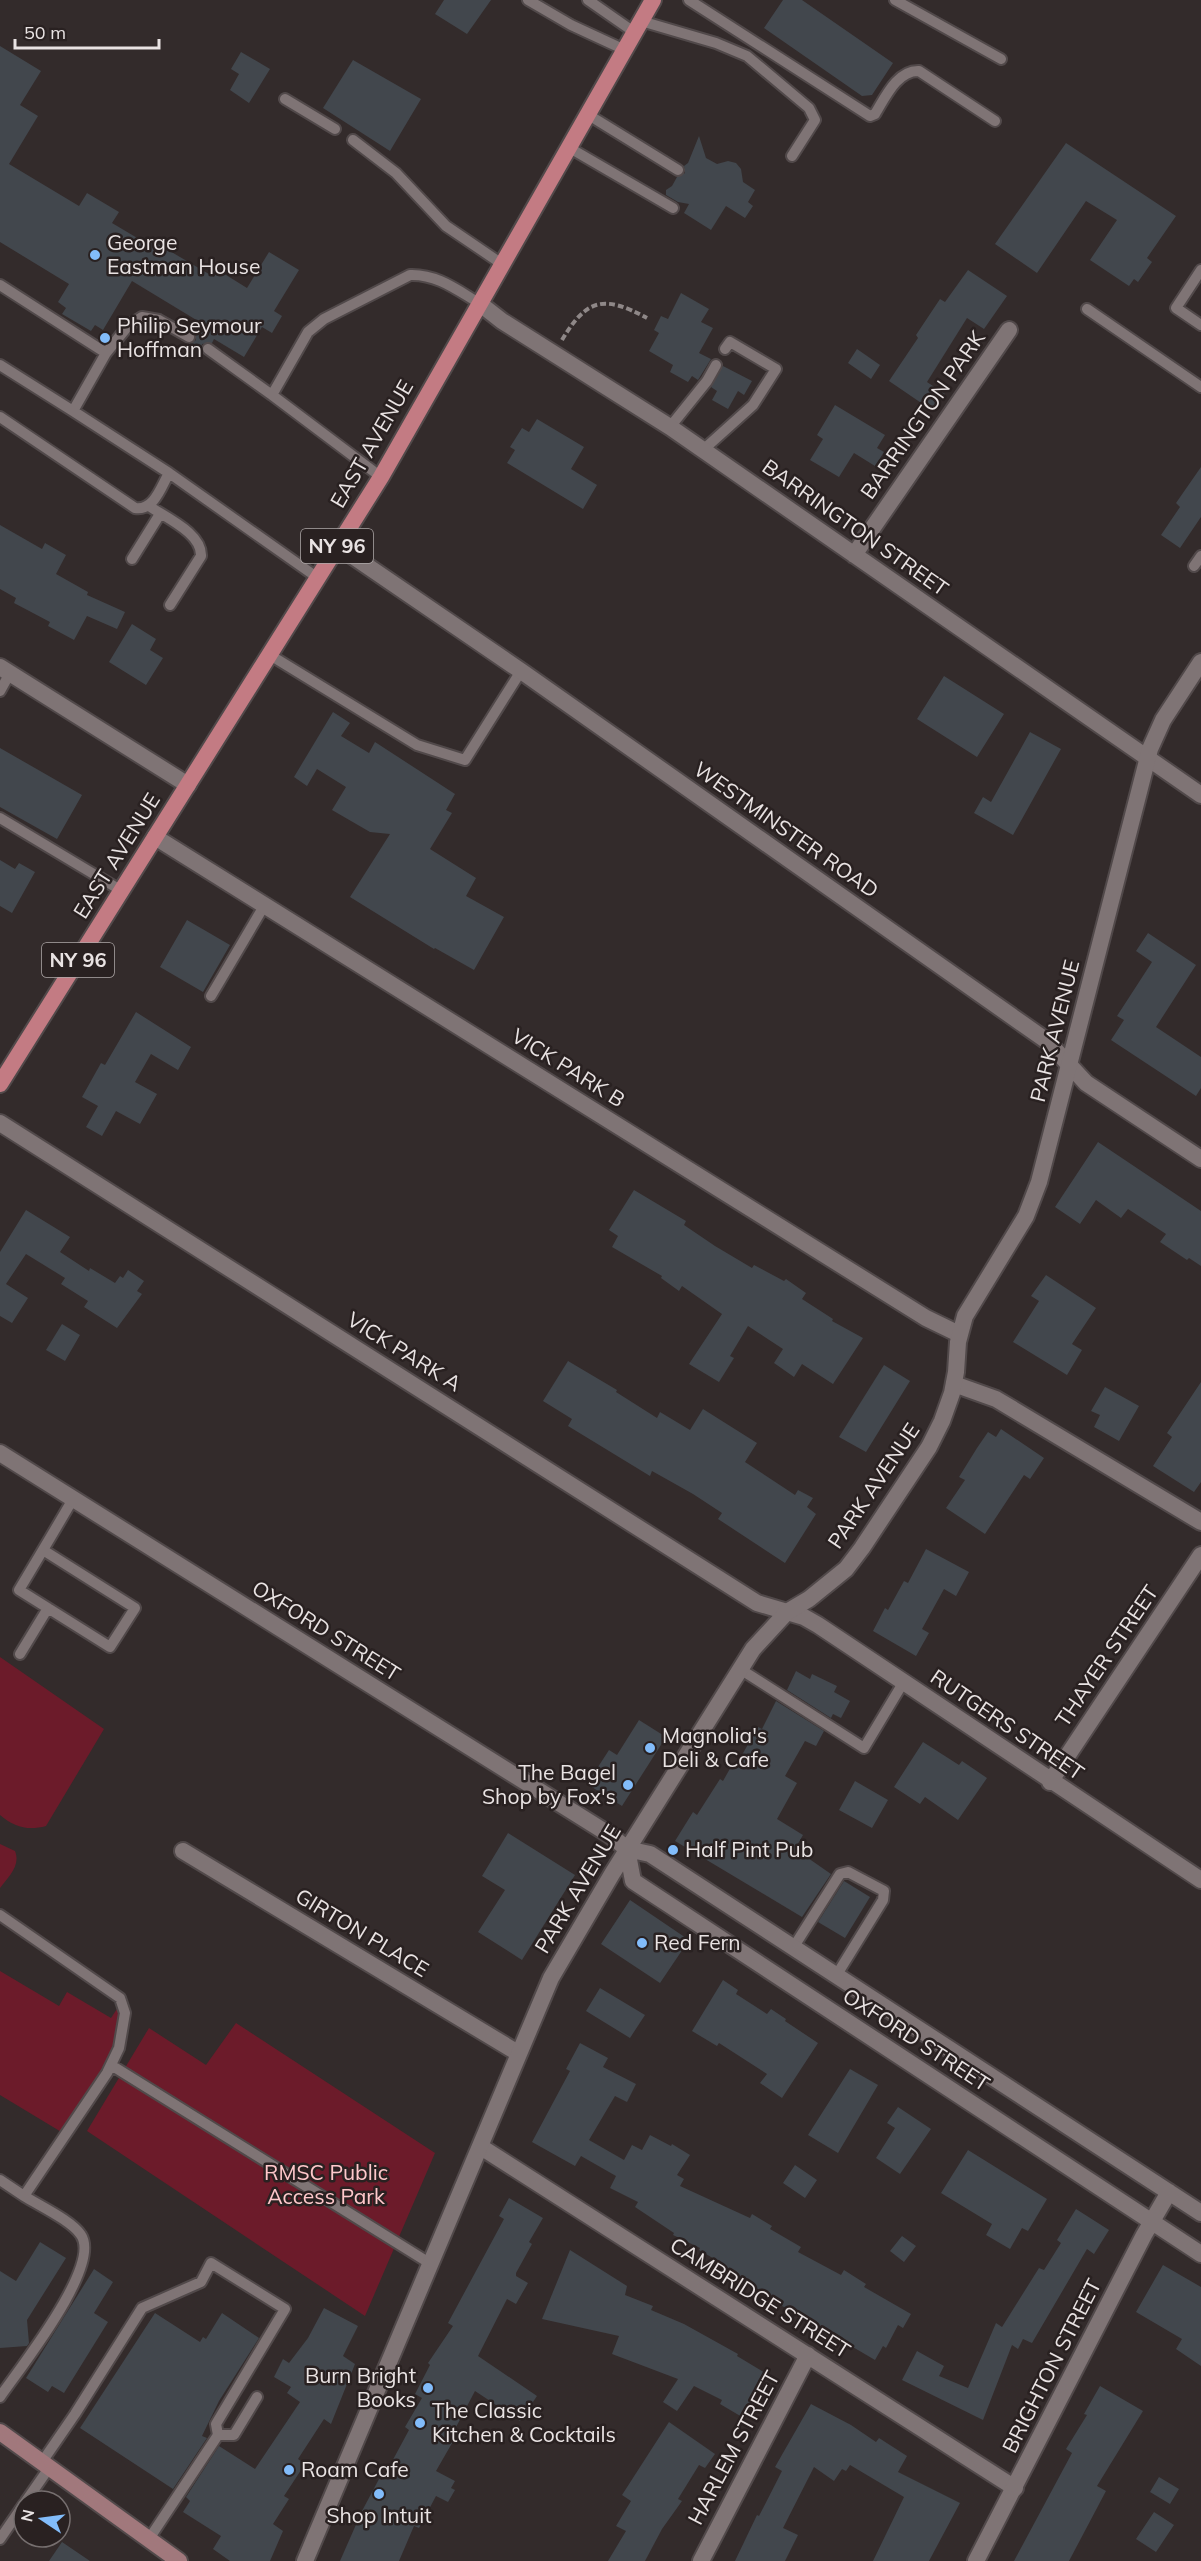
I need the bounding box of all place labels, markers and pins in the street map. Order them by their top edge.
place label: George Eastman House [107,229,260,279]
marker: George Eastman House [88,248,102,262]
place label: Philip Seymour Hoffman [117,312,262,362]
marker: Philip Seymour Hoffman [98,331,112,345]
place label: Magnolia's Deli & Cafe [662,1722,769,1772]
marker: Magnolia's Deli & Cafe [643,1741,657,1755]
place label: The Bagel Shop by Fox's [482,1759,616,1809]
marker: The Bagel Shop by Fox's [621,1778,635,1792]
place label: Half Pint Pub [685,1836,813,1862]
marker: Half Pint Pub [666,1843,680,1857]
place label: Red Fern [654,1929,741,1955]
marker: Red Fern [635,1936,649,1950]
place label: Burn Bright Books [305,2362,416,2412]
marker: Burn Bright Books [421,2381,435,2395]
place label: The Classic Kitchen & Cocktails [432,2397,616,2447]
marker: The Classic Kitchen & Cocktails [413,2416,427,2430]
place label: Roam Cafe [301,2456,409,2482]
marker: Roam Cafe [282,2463,296,2477]
marker: Shop Intuit [372,2487,386,2501]
place label: Shop Intuit [326,2502,432,2528]

